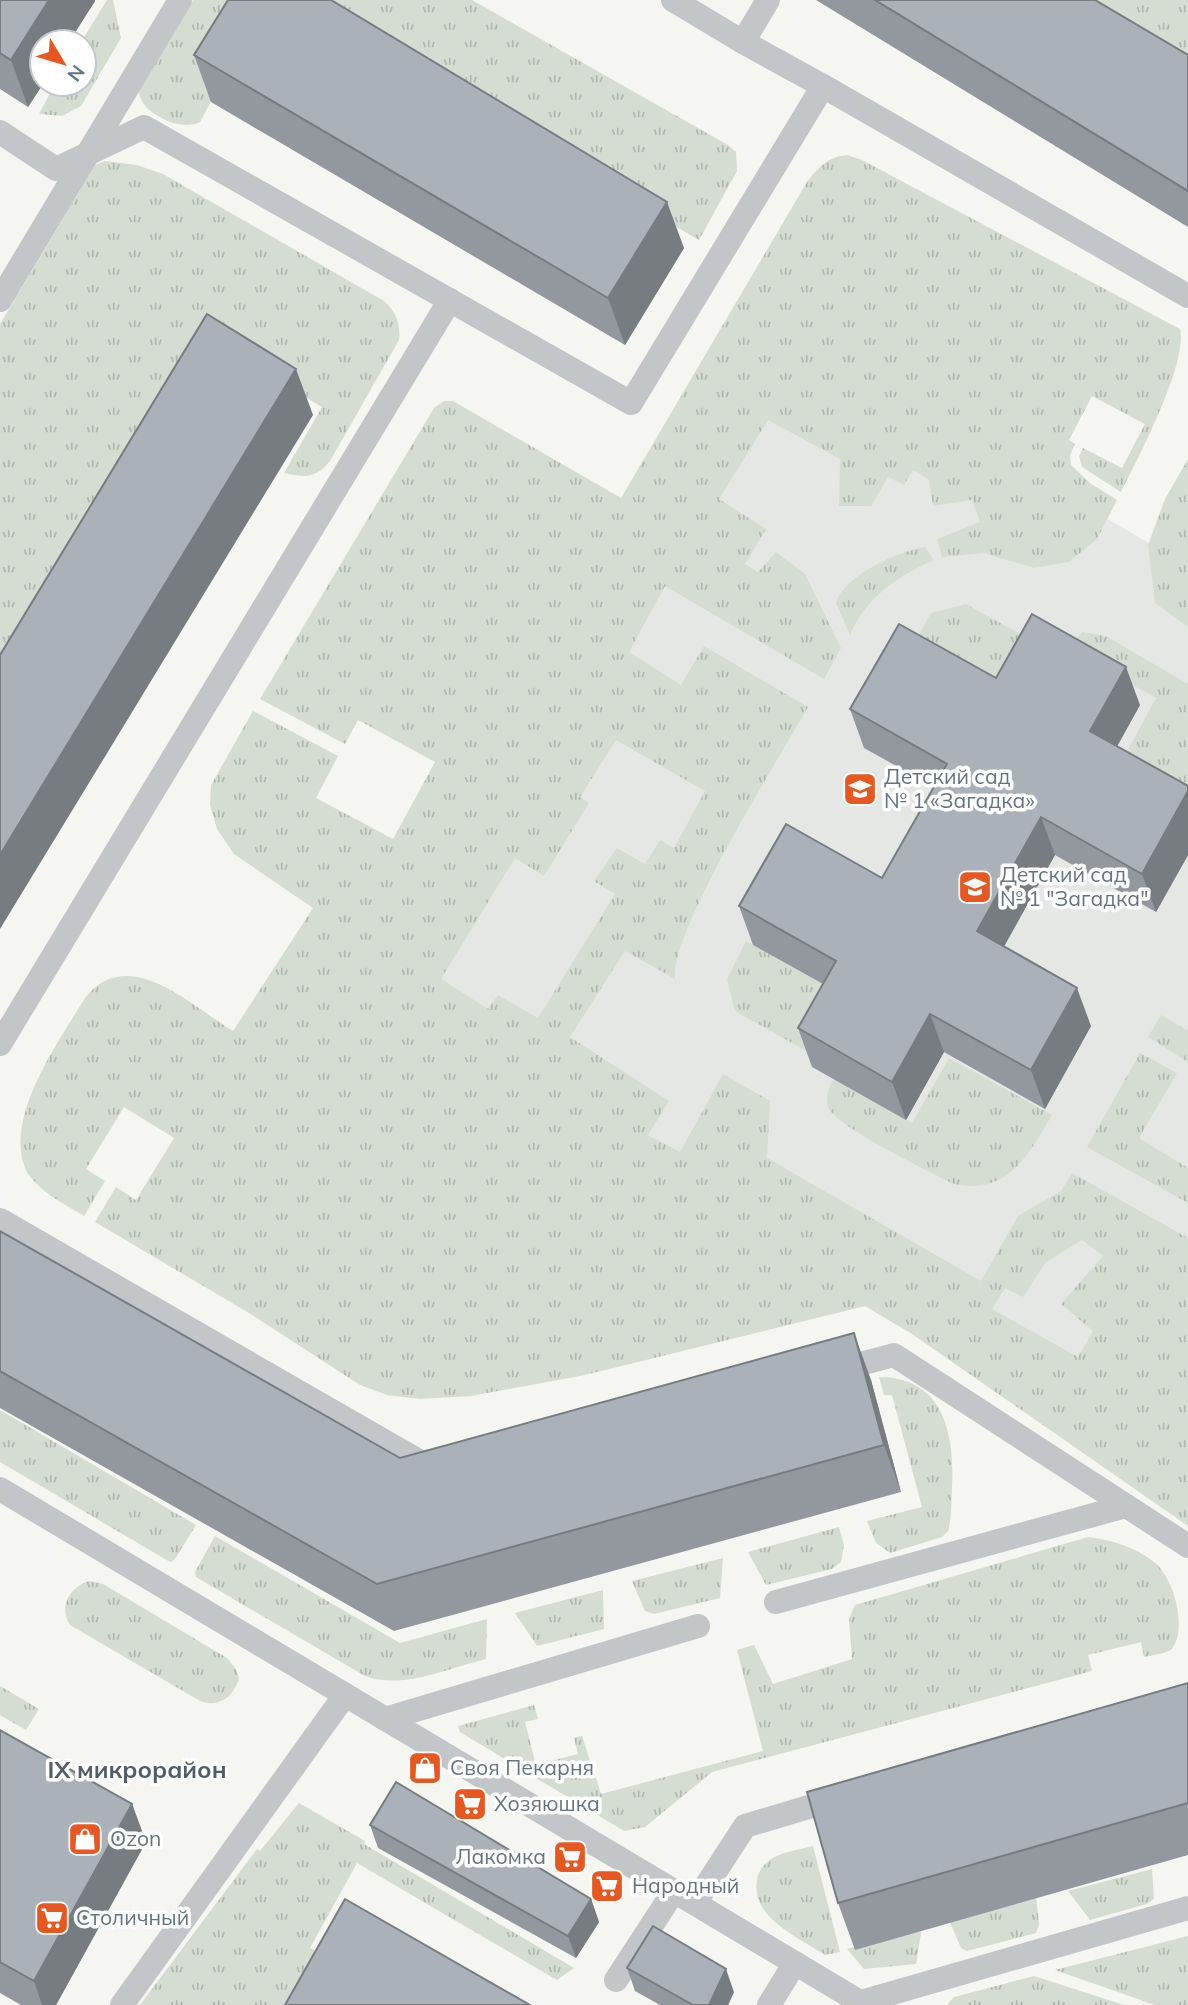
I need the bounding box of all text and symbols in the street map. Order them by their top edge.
north arrow [28,28,98,98]
text: N [63,60,90,87]
place label: Детский сад № 1 «Загадка» [884,763,1035,813]
school or university icon: Детский сад № 1 «Загадка» [841,770,879,808]
place label: Детский сад № 1 "Загадка" [1000,861,1148,911]
school or university icon: Детский сад № 1 "Загадка" [956,868,994,906]
shop icon: Своя Пекарня [406,1749,444,1787]
district label: IX микрорайон [47,1754,227,1784]
place label: Своя Пекарня [450,1754,594,1780]
supermarket icon: Хозяюшка [451,1785,489,1823]
place label: Хозяюшка [494,1790,600,1816]
shop icon: Ozon [66,1820,104,1858]
place label: Ozon [110,1825,161,1851]
supermarket icon: Лакомка [551,1838,589,1876]
place label: Лакомка [455,1843,546,1869]
supermarket icon: Народный [588,1867,626,1905]
place label: Народный [632,1872,739,1898]
supermarket icon: Столичный [33,1899,71,1937]
place label: Столичный [76,1904,189,1930]

